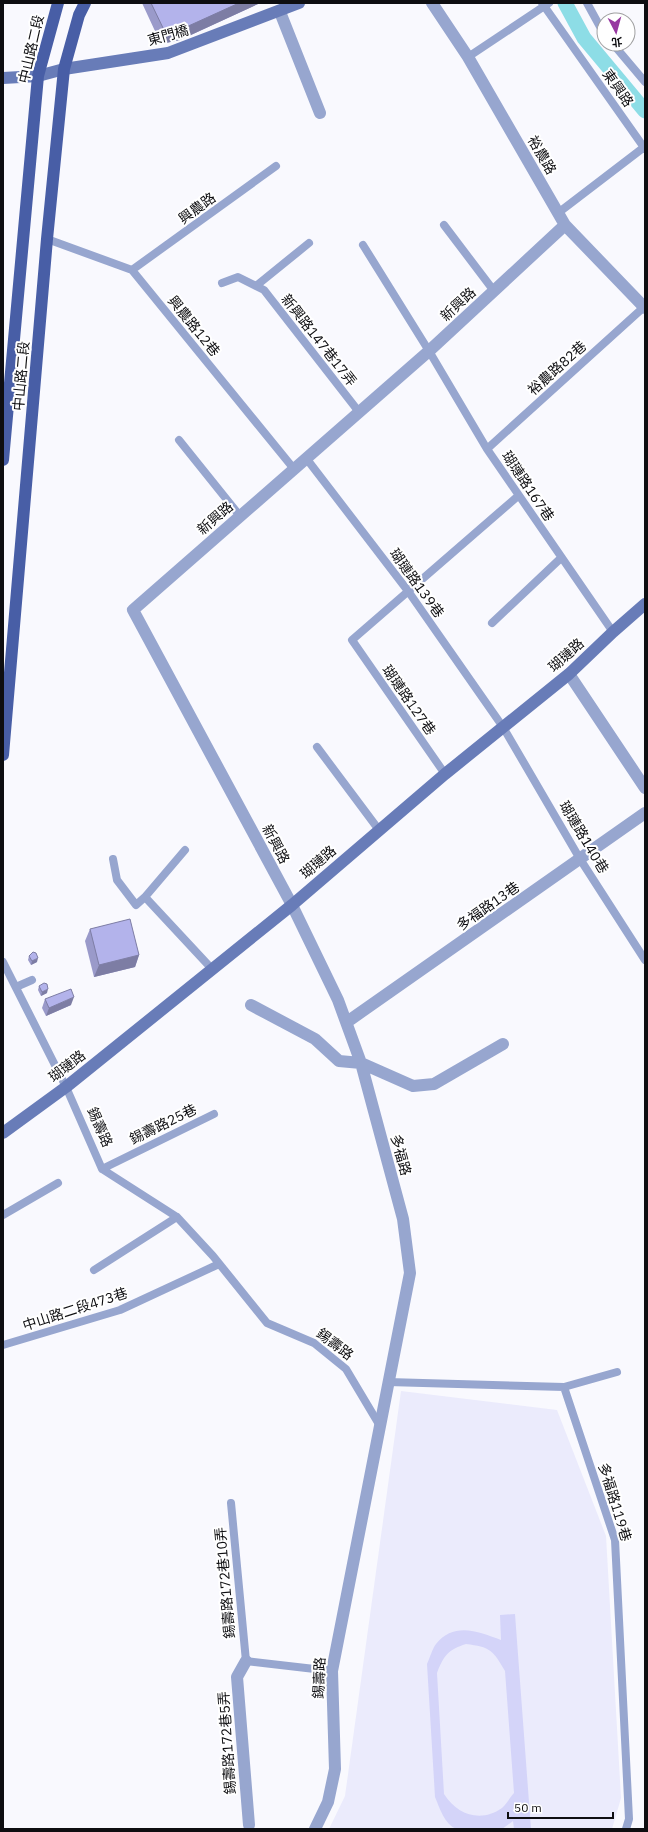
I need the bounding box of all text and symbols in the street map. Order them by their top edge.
north arrow [596,12,636,52]
street label: 中山路二段 [14,13,48,85]
street label: 東門橋 [145,21,191,49]
text: 北 [611,34,623,49]
street label: 東興路 [599,66,637,110]
street label: 裕農路 [524,132,560,178]
street label: 興農路 [175,188,219,228]
street label: 新興路 [437,283,479,325]
street label: 新興路147巷17弄 [277,290,361,390]
street label: 興農路12巷 [164,292,224,360]
street label: 裕農路82巷 [524,337,590,399]
street label: 中山路二段 [9,340,33,412]
street label: 瑚璉路167巷 [498,447,558,525]
street label: 新興路 [193,497,237,539]
street label: 瑚璉路139巷 [386,545,448,621]
street label: 瑚璉路 [544,634,588,676]
street label: 瑚璉路127巷 [378,662,440,738]
street label: 瑚璉路140巷 [555,798,613,876]
street label: 新興路 [258,821,294,867]
street label: 瑚璉路 [296,841,340,883]
street label: 多福路13巷 [453,878,523,934]
street label: 瑚璉路 [45,1046,89,1086]
street label: 錫壽路25巷 [126,1100,200,1148]
street label: 錫壽路 [83,1104,117,1150]
street label: 多福路 [387,1132,415,1178]
street label: 中山路二段473巷 [20,1284,130,1334]
street label: 錫壽路 [313,1324,357,1364]
street label: 多福路119巷 [595,1461,635,1543]
street label: 錫壽路172巷10弄 [211,1526,239,1640]
street label: 錫壽路 [309,1657,329,1699]
street label: 錫壽路172巷5弄 [214,1691,240,1795]
scale bar [508,1794,613,1820]
text: 50 m [514,1800,542,1815]

